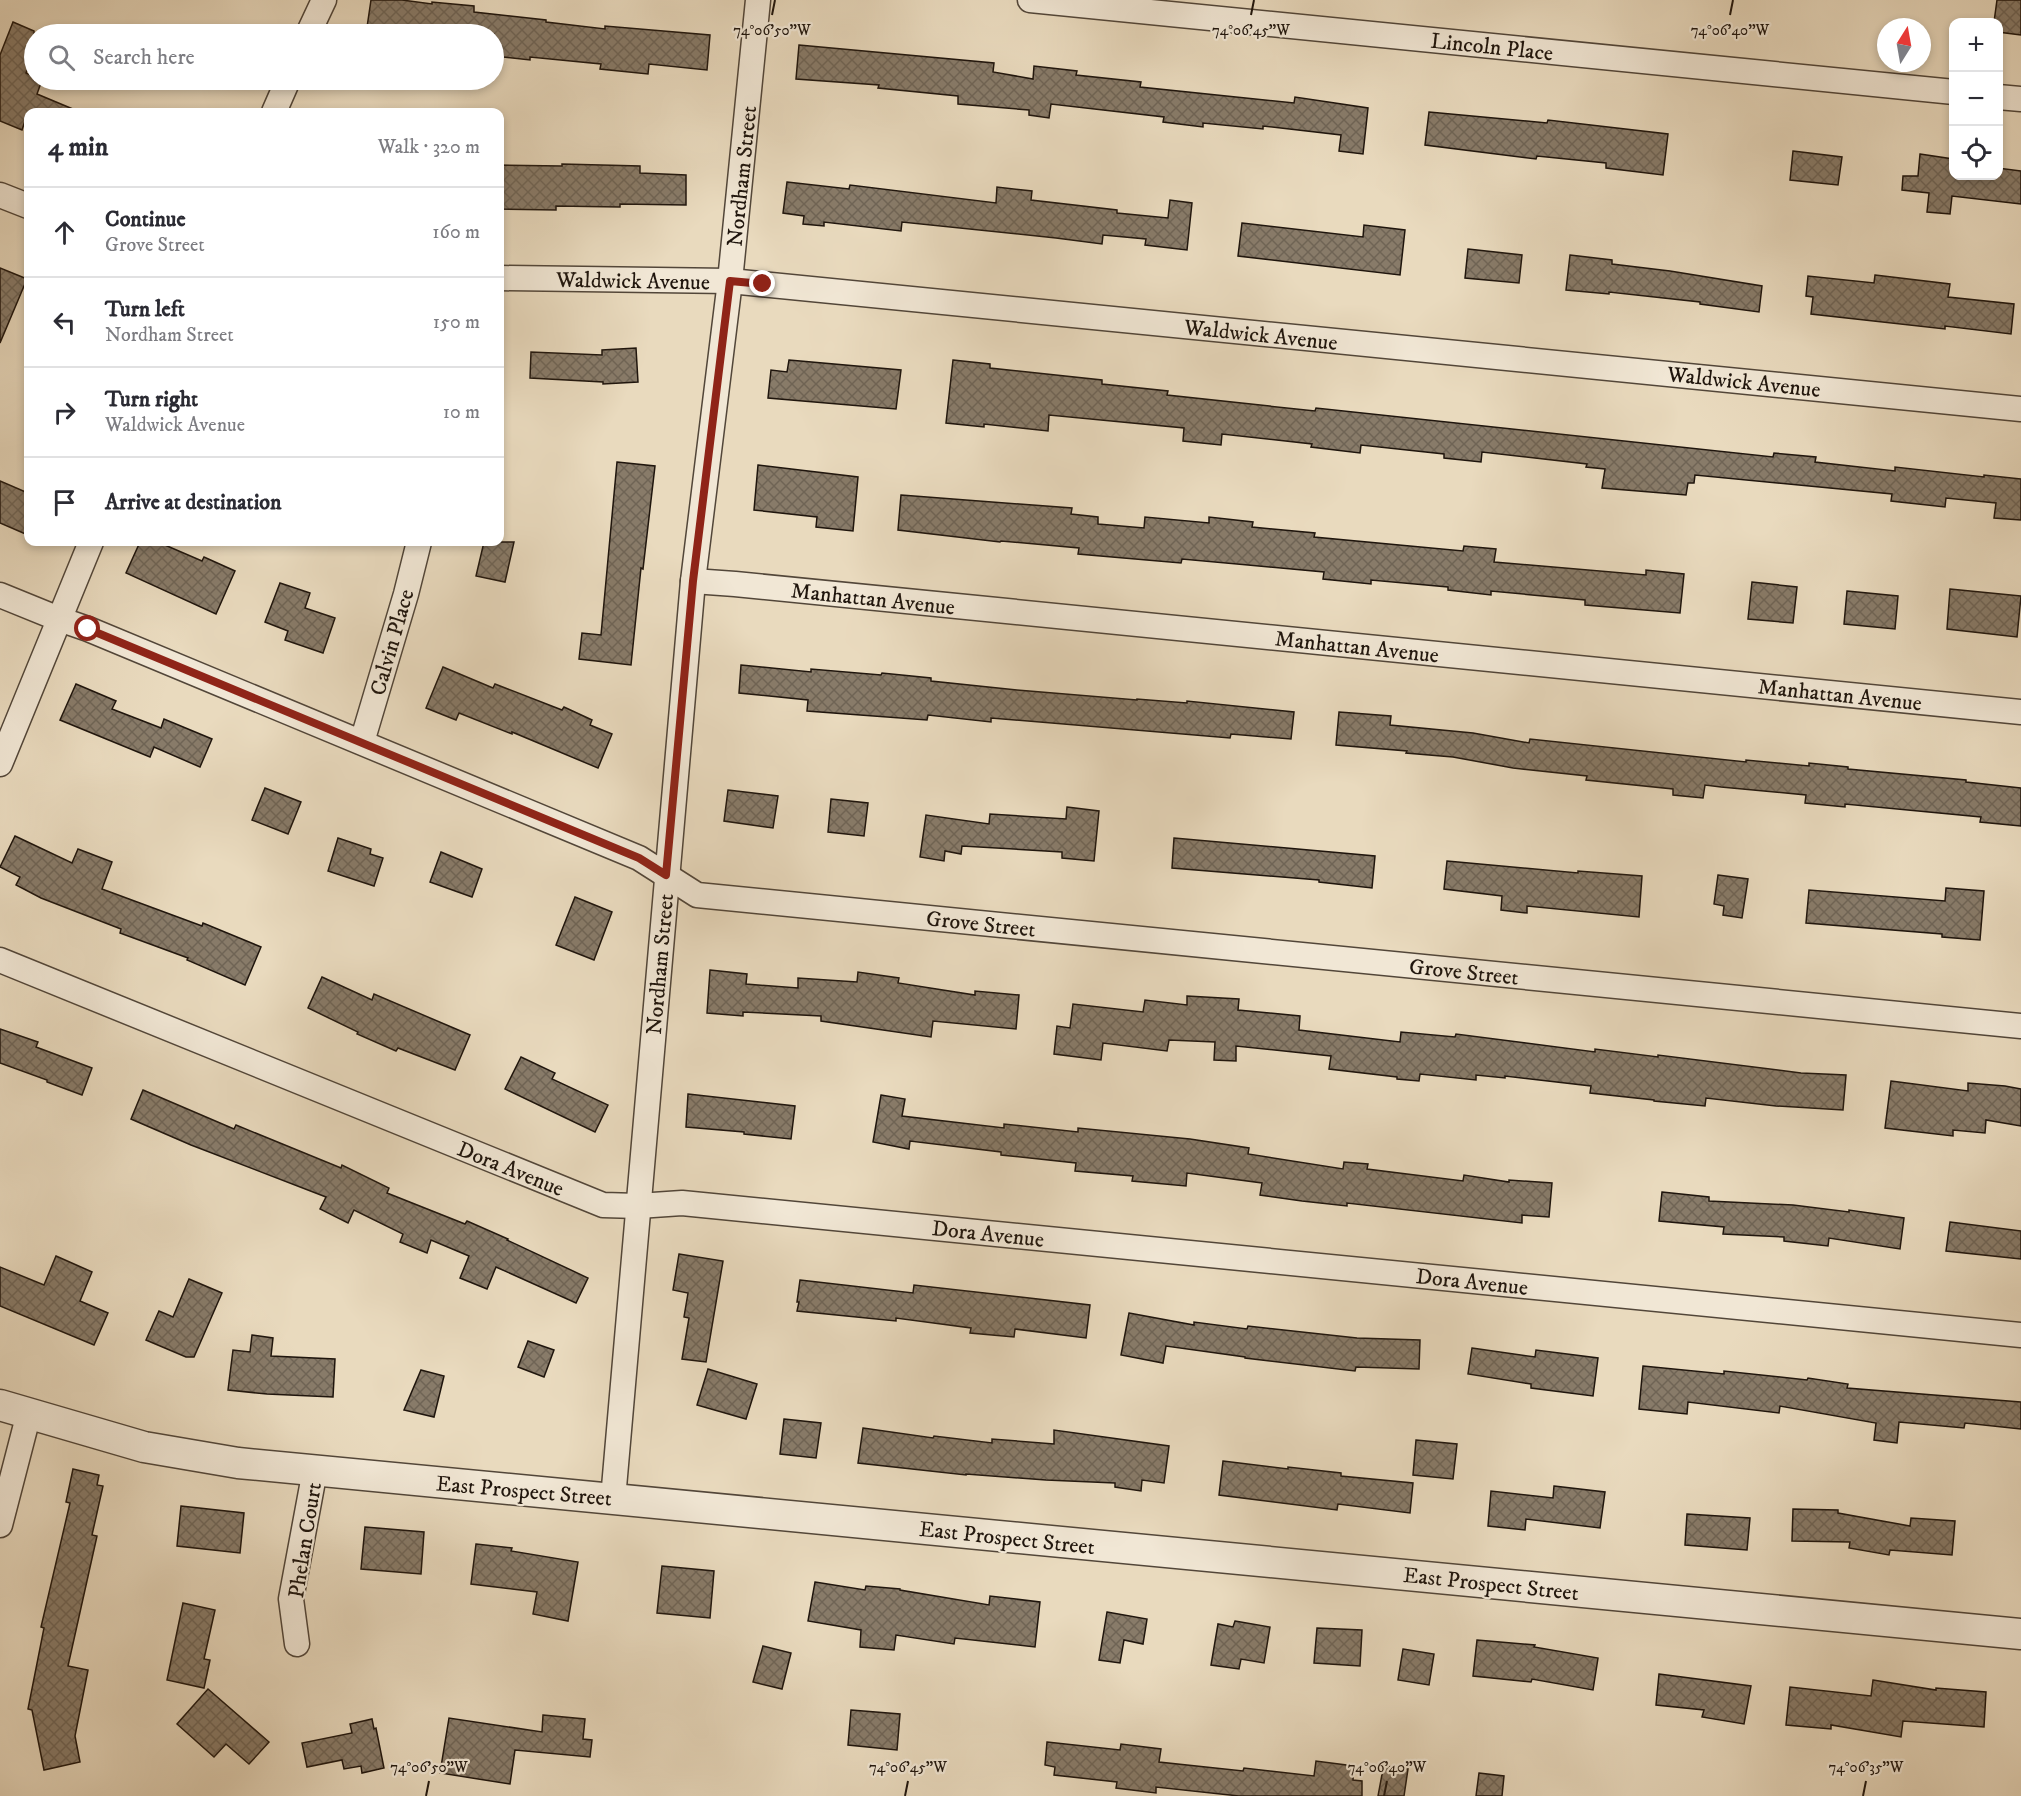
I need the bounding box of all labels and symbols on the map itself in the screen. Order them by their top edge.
north arrow [1877,18,1931,72]
text: 74°06'50"W [733,21,811,40]
text: 74°06'45"W [1212,21,1290,40]
text: 74°06'40"W [1691,21,1770,40]
street label: Lincoln Place [1429,28,1554,67]
street label: Nordham Street [722,104,763,248]
street label: Waldwick Avenue [555,267,710,296]
route end [749,270,775,296]
street label: Waldwick Avenue [1182,314,1339,357]
street label: Waldwick Avenue [1665,361,1822,404]
street label: Manhattan Avenue [789,577,956,622]
street label: Calvin Place [364,586,420,699]
route start [74,615,100,641]
street label: Manhattan Avenue [1273,625,1440,670]
street label: Manhattan Avenue [1756,673,1923,718]
street label: Nordham Street [641,892,680,1036]
street label: Grove Street [925,905,1037,944]
street label: Grove Street [1408,953,1520,992]
street label: Dora Avenue [453,1136,568,1203]
street label: Dora Avenue [930,1215,1045,1254]
street label: Dora Avenue [1414,1263,1529,1302]
street label: East Prospect Street [435,1470,613,1513]
street label: Phelan Court [283,1480,328,1600]
street label: East Prospect Street [918,1516,1096,1561]
street label: East Prospect Street [1402,1562,1580,1607]
text: 74°06'50"W [390,1758,468,1777]
text: 74°06'45"W [869,1758,947,1777]
text: 74°06'40"W [1348,1758,1427,1777]
text: 74°06'35"W [1828,1758,1904,1777]

